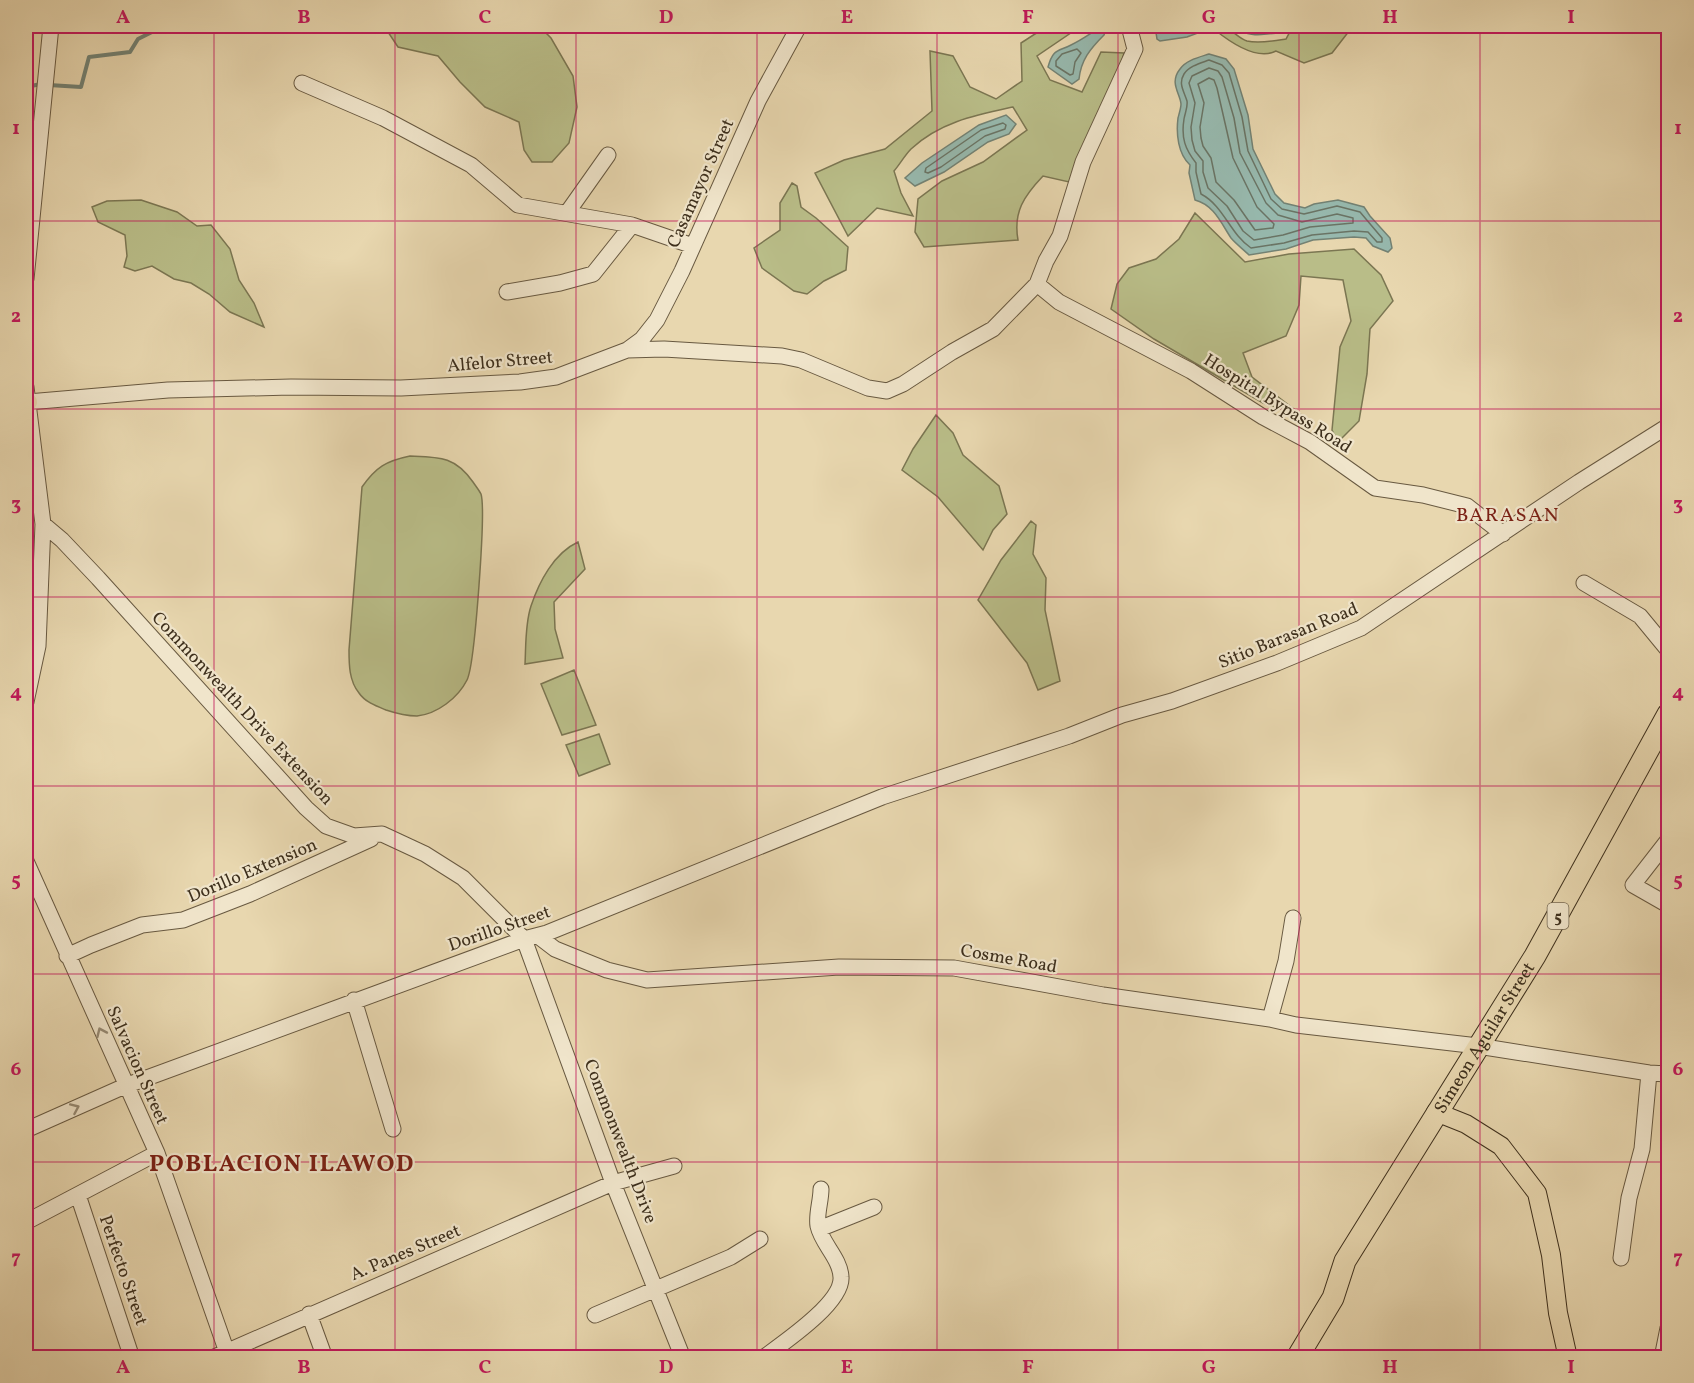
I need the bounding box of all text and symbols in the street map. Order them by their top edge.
text: A [116,4,130,32]
text: B [297,4,311,32]
text: C [479,4,492,32]
text: D [659,4,673,32]
text: E [841,4,853,32]
text: F [1022,4,1034,32]
text: G [1202,4,1216,32]
text: H [1382,4,1398,32]
text: I [1567,4,1575,32]
text: 1 [12,115,20,143]
street label: Casamayor Street [662,115,741,252]
text: 1 [1674,115,1682,143]
text: 2 [11,303,21,331]
text: 2 [1673,303,1683,331]
street label: Alfelor Street [446,345,554,380]
street label: Hospital Bypass Road [1198,348,1356,460]
text: 3 [11,491,21,519]
text: 3 [1673,491,1683,519]
district label: BARASAN [1456,502,1560,530]
street label: Sitio Barasan Road [1215,597,1362,676]
street label: Commonwealth Drive Extension [145,607,339,812]
text: 4 [10,679,22,707]
text: 4 [1672,679,1684,707]
street label: Dorillo Extension [184,833,322,910]
text: 5 [11,867,21,895]
text: 5 [1673,867,1683,895]
street label: Dorillo Street [445,900,554,959]
road number: 5 [1548,903,1568,929]
street label: Cosme Road [958,939,1059,980]
street label: Simeon Aguilar Street [1429,958,1542,1119]
street label: Salvacion Street [99,1002,174,1129]
one-way arrow [97,1028,109,1039]
text: 6 [11,1056,22,1084]
street label: Commonwealth Drive [577,1056,662,1227]
text: 6 [1673,1056,1684,1084]
one-way arrow [69,1103,80,1115]
district label: POBLACION ILAWOD [149,1148,415,1182]
street label: Perfecto Street [92,1212,153,1329]
street label: A. Panes Street [347,1219,465,1288]
text: 7 [11,1244,21,1272]
text: 7 [1673,1244,1683,1272]
text: A [116,1354,130,1382]
text: B [297,1354,311,1382]
text: C [479,1354,492,1382]
text: D [659,1354,673,1382]
text: E [841,1354,853,1382]
text: F [1022,1354,1034,1382]
text: G [1202,1354,1216,1382]
text: H [1382,1354,1398,1382]
text: I [1567,1354,1575,1382]

